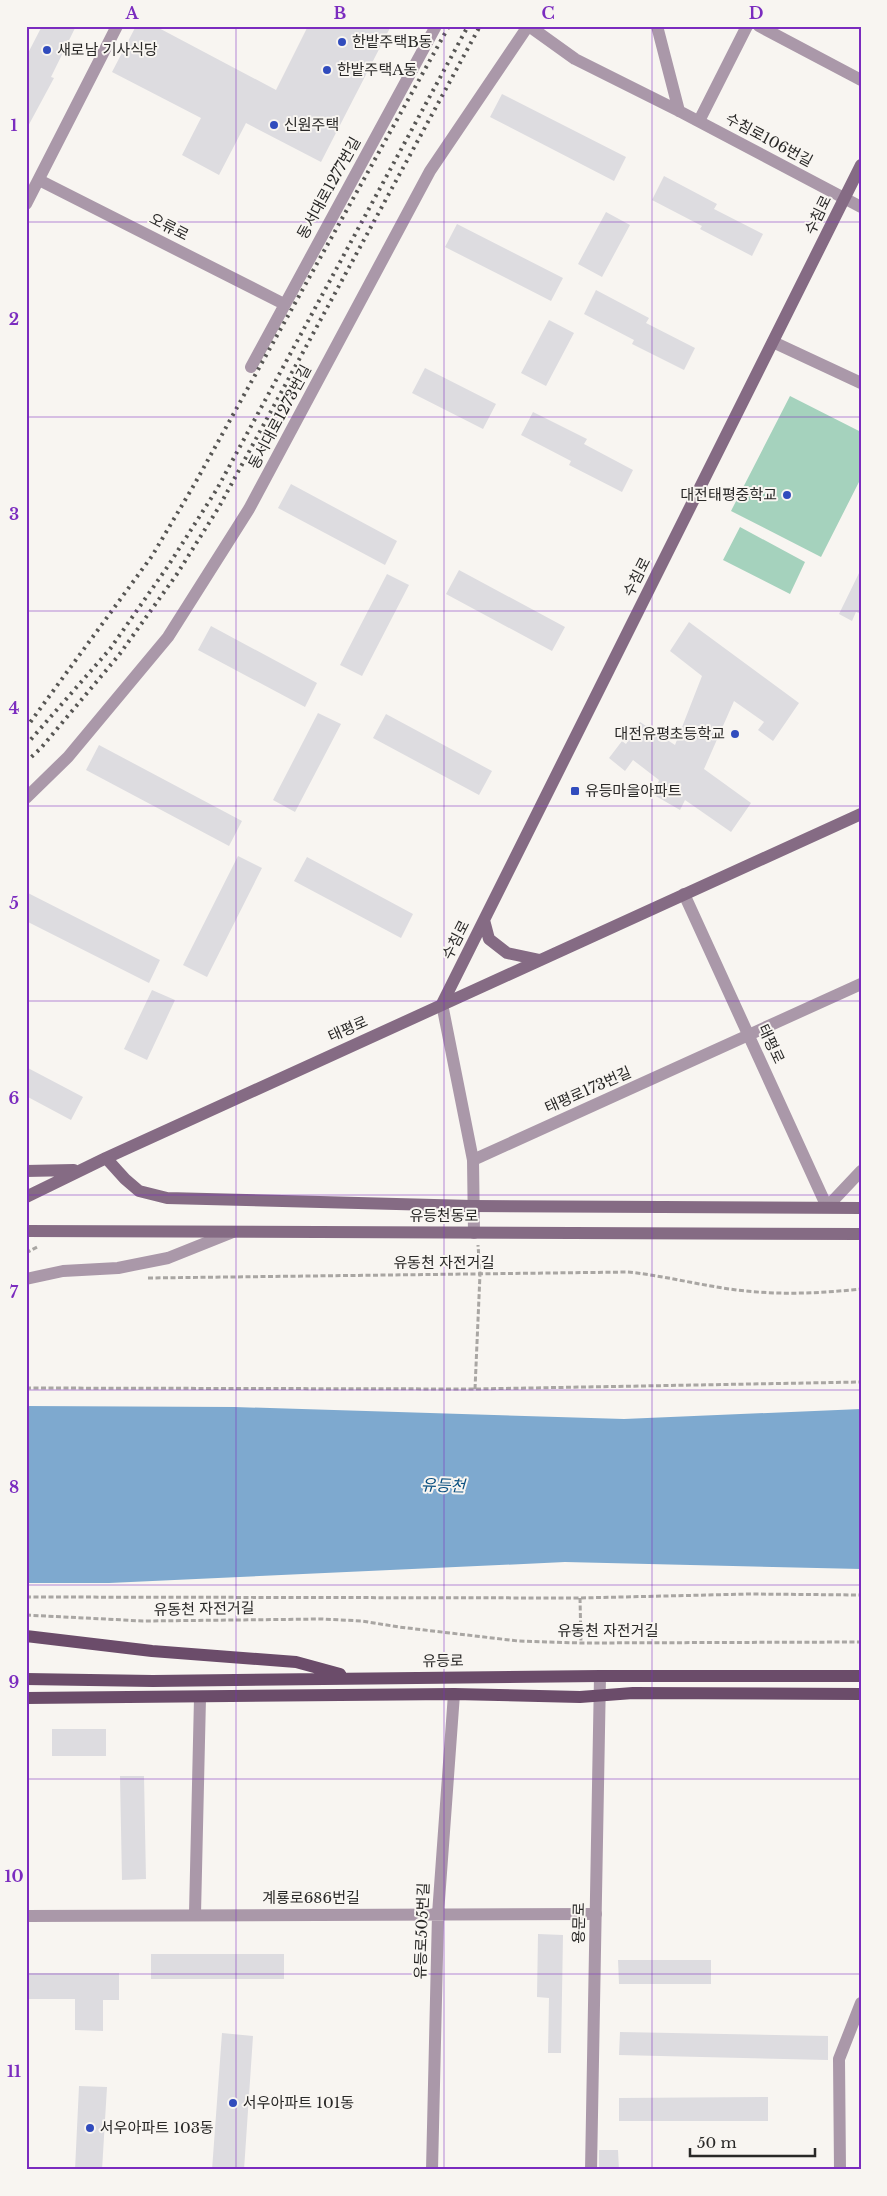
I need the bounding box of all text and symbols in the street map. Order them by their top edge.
text: A [125,3,140,23]
text: B [334,3,347,23]
text: C [541,3,555,23]
text: D [749,3,763,23]
place label: 한밭주택B동 [352,32,433,51]
marker: 한밭주택B동 [336,36,348,48]
place label: 새로남 기사식당 [57,40,158,59]
marker: 새로남 기사식당 [41,44,53,56]
place label: 한밭주택A동 [337,60,418,79]
marker: 한밭주택A동 [321,64,333,76]
street label: 수침로106번길 [722,109,816,170]
text: 1 [11,115,18,135]
place label: 신원주택 [284,115,339,134]
marker: 신원주택 [268,119,280,131]
street label: 동서대로1277번길 [293,133,364,242]
street label: 수침로 [800,192,835,238]
street label: 오류로 [146,209,192,244]
text: 2 [9,309,19,329]
street label: 동서대로1273번길 [244,361,315,472]
place label: 대전태평중학교 [680,485,777,504]
marker: 대전태평중학교 [781,489,793,501]
text: 3 [9,504,19,524]
street label: 수침로 [619,554,654,600]
text: 4 [9,698,19,718]
place label: 대전유평초등학교 [615,724,725,743]
marker: 대전유평초등학교 [729,728,741,740]
place label: 유등마을아파트 [585,781,682,800]
marker: 유등마을아파트 [569,785,581,797]
text: 5 [9,893,19,913]
street label: 수침로 [438,917,473,963]
street label: 태평로 [325,1011,371,1046]
street label: 태평로 [754,1021,789,1067]
street label: 태평로173번길 [542,1062,634,1117]
text: 6 [9,1088,20,1108]
street label: 유등천동로 [409,1206,479,1225]
street label: 유동천 자전거길 [394,1253,494,1272]
text: 7 [10,1282,19,1302]
water label: 유등천 [421,1474,468,1496]
text: 8 [9,1477,19,1497]
street label: 유동천 자전거길 [153,1598,255,1619]
street label: 유동천 자전거길 [558,1621,658,1640]
street label: 유등로 [422,1651,464,1670]
text: 9 [9,1672,20,1692]
text: 10 [4,1866,24,1886]
street label: 유등로505번길 [410,1882,433,1980]
street label: 계룡로686번길 [262,1888,360,1907]
street label: 용문로 [569,1902,588,1944]
text: 11 [7,2061,21,2081]
place label: 서우아파트 101동 [243,2093,354,2112]
marker: 서우아파트 101동 [227,2097,239,2109]
place label: 서우아파트 103동 [100,2118,214,2137]
marker: 서우아파트 103동 [84,2122,96,2134]
scale bar [690,2126,814,2158]
text: 50 m [697,2133,737,2152]

